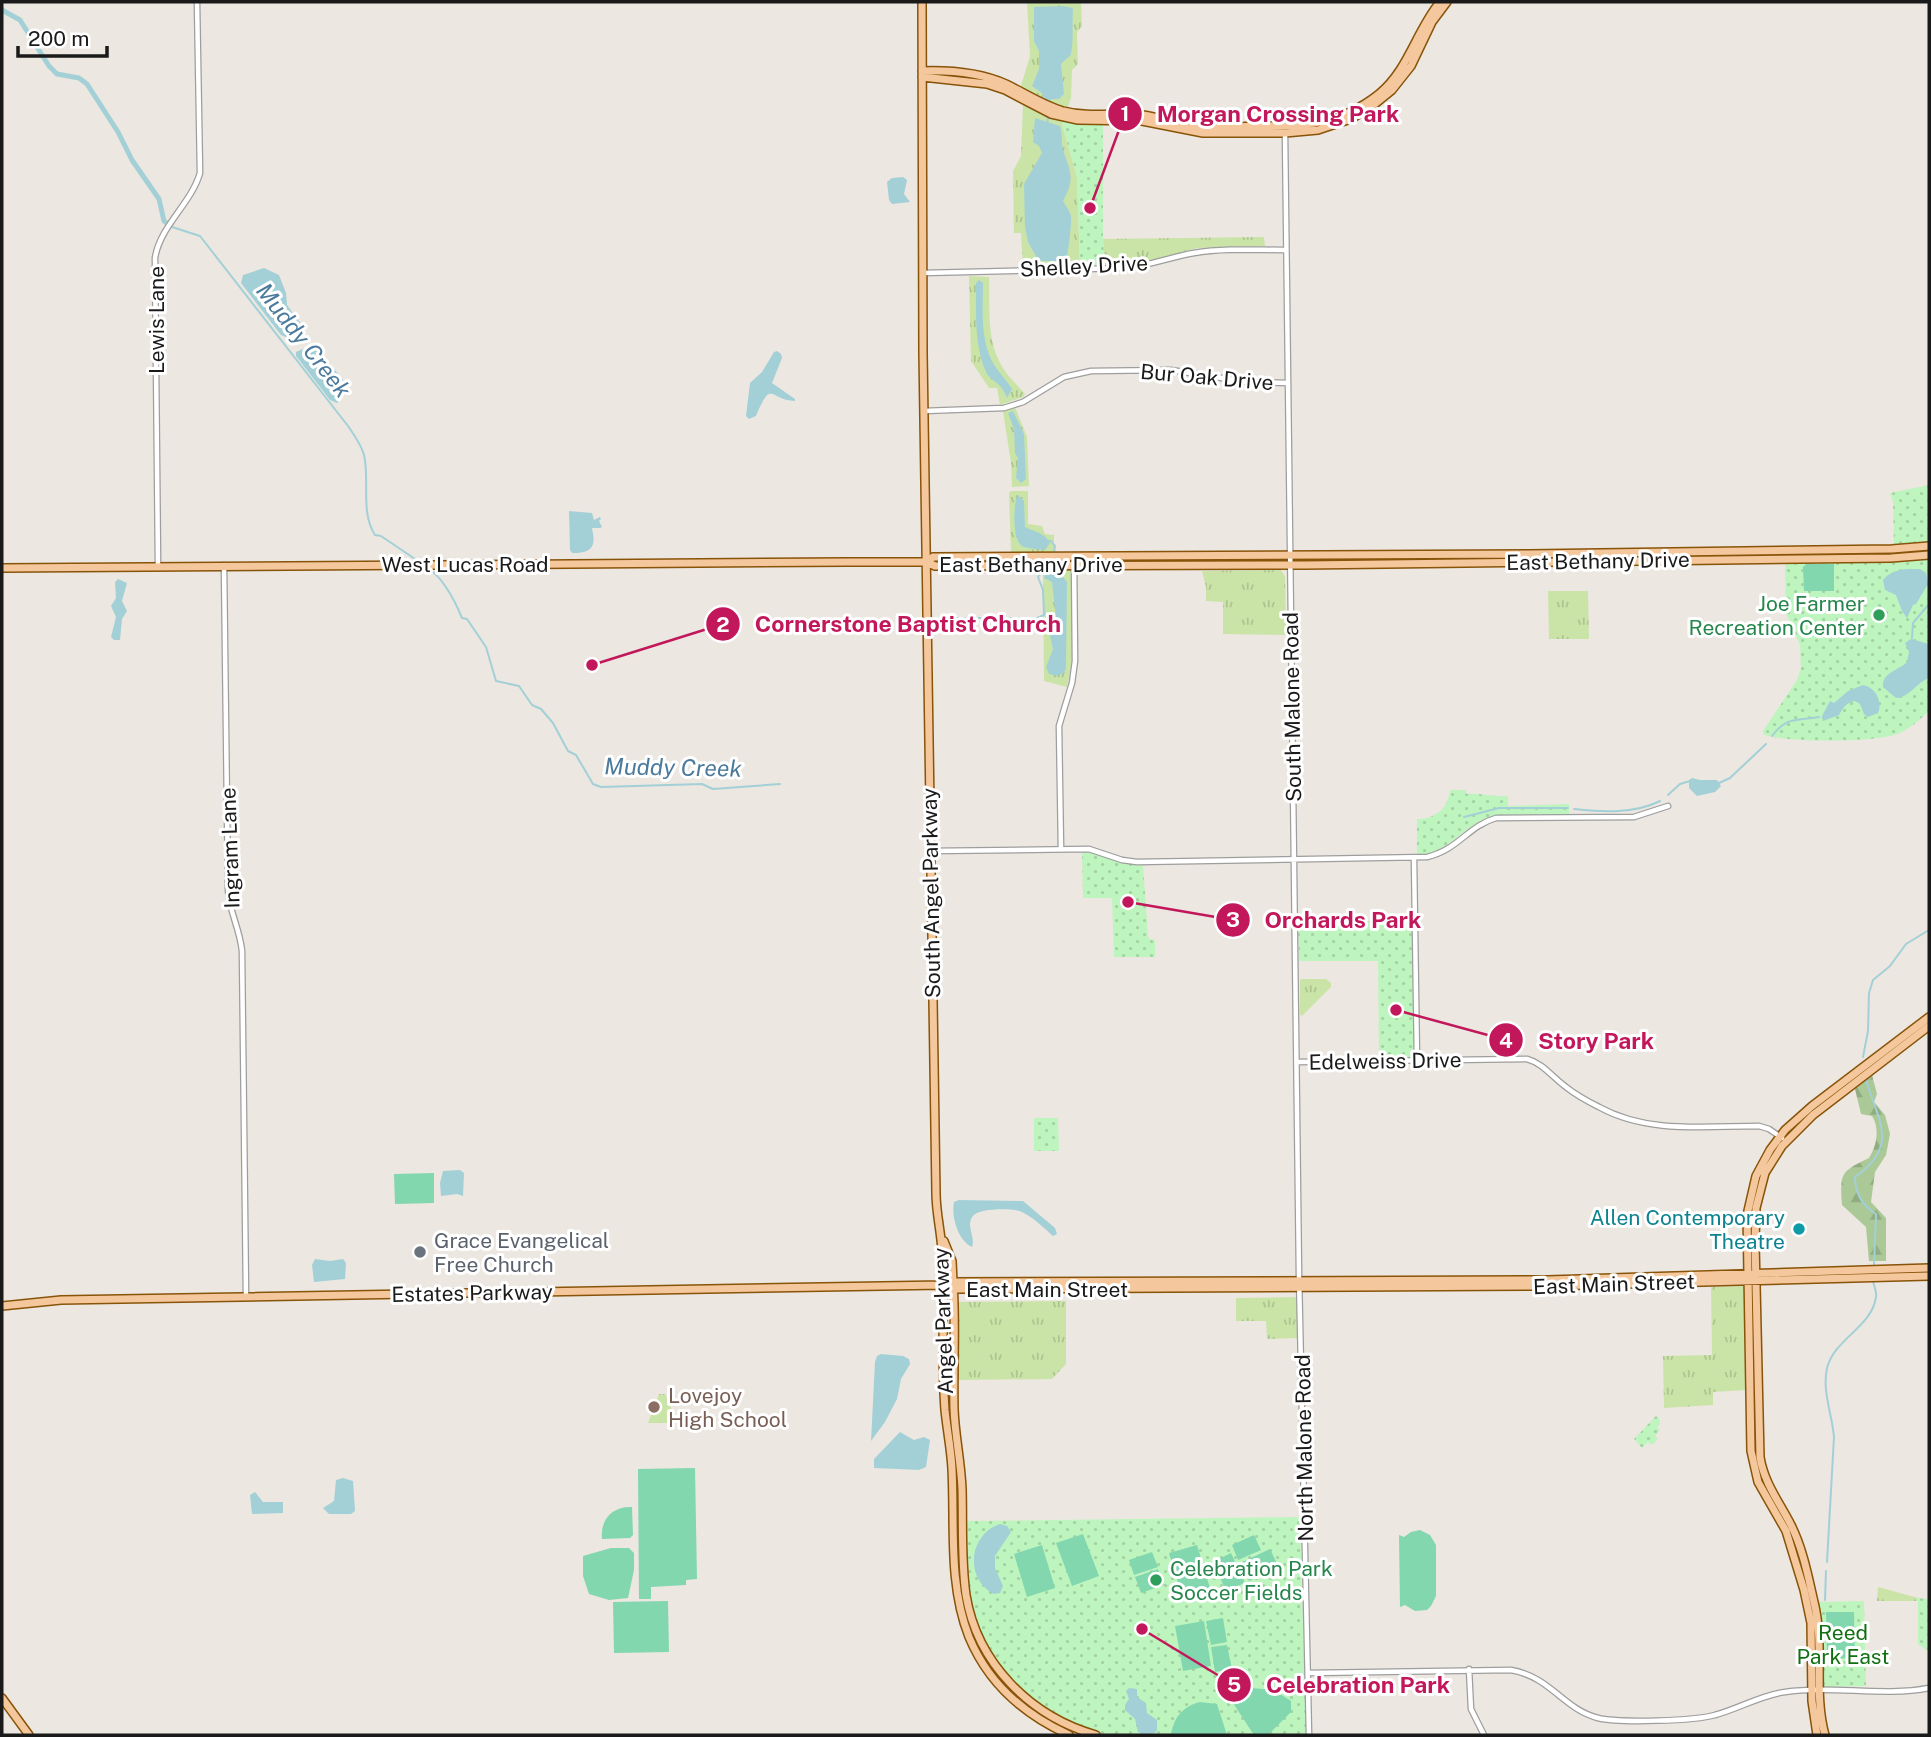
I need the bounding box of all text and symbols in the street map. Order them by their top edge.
scale bar [18,14,107,58]
text: 200 m [28,26,89,51]
callout: Morgan Crossing Park [1108,92,1413,136]
text: Morgan Crossing Park [1157,100,1399,127]
text: 1 [1121,101,1130,126]
street label: Shelley Drive [1019,250,1149,282]
street label: Lewis Lane [144,266,169,374]
water label: Muddy Creek [251,277,357,403]
street label: Bur Oak Drive [1139,359,1275,395]
street label: East Bethany Drive [1506,547,1690,575]
street label: West Lucas Road [381,552,549,577]
street label: East Bethany Drive [939,552,1123,577]
place label: Joe Farmer Recreation Center [1689,591,1865,640]
callout: Cornerstone Baptist Church [706,602,1075,646]
marker: Joe Farmer Recreation Center [1871,607,1887,623]
text: Cornerstone Baptist Church [755,610,1061,637]
text: 2 [716,612,730,637]
street label: South Malone Road [1278,612,1306,802]
water label: Muddy Creek [604,752,743,782]
street label: Ingram Lane [215,787,245,909]
street label: South Angel Parkway [917,788,945,998]
callout: Orchards Park [1215,898,1435,942]
text: Orchards Park [1265,906,1421,933]
text: 3 [1226,907,1240,932]
callout: Story Park [1489,1018,1668,1062]
text: Story Park [1538,1027,1654,1054]
text: 4 [1499,1028,1513,1053]
street label: Edelweiss Drive [1308,1047,1462,1075]
place label: Allen Contemporary Theatre [1590,1205,1785,1254]
marker: Allen Contemporary Theatre [1791,1221,1807,1237]
place label: Grace Evangelical Free Church [434,1228,609,1277]
marker: Grace Evangelical Free Church [412,1244,428,1260]
street label: Angel Parkway [928,1247,958,1395]
street label: East Main Street [1533,1269,1695,1299]
street label: East Main Street [966,1277,1128,1302]
street label: Estates Parkway [391,1279,553,1307]
street label: North Malone Road [1290,1354,1318,1542]
place label: Lovejoy High School [668,1383,787,1432]
marker: Lovejoy High School [646,1399,662,1415]
place label: Celebration Park Soccer Fields [1170,1556,1333,1605]
marker: Celebration Park Soccer Fields [1148,1572,1164,1588]
park label: Reed Park East [1797,1620,1889,1669]
callout: Celebration Park [1216,1663,1464,1707]
text: Celebration Park [1266,1671,1450,1698]
text: 5 [1227,1672,1241,1697]

